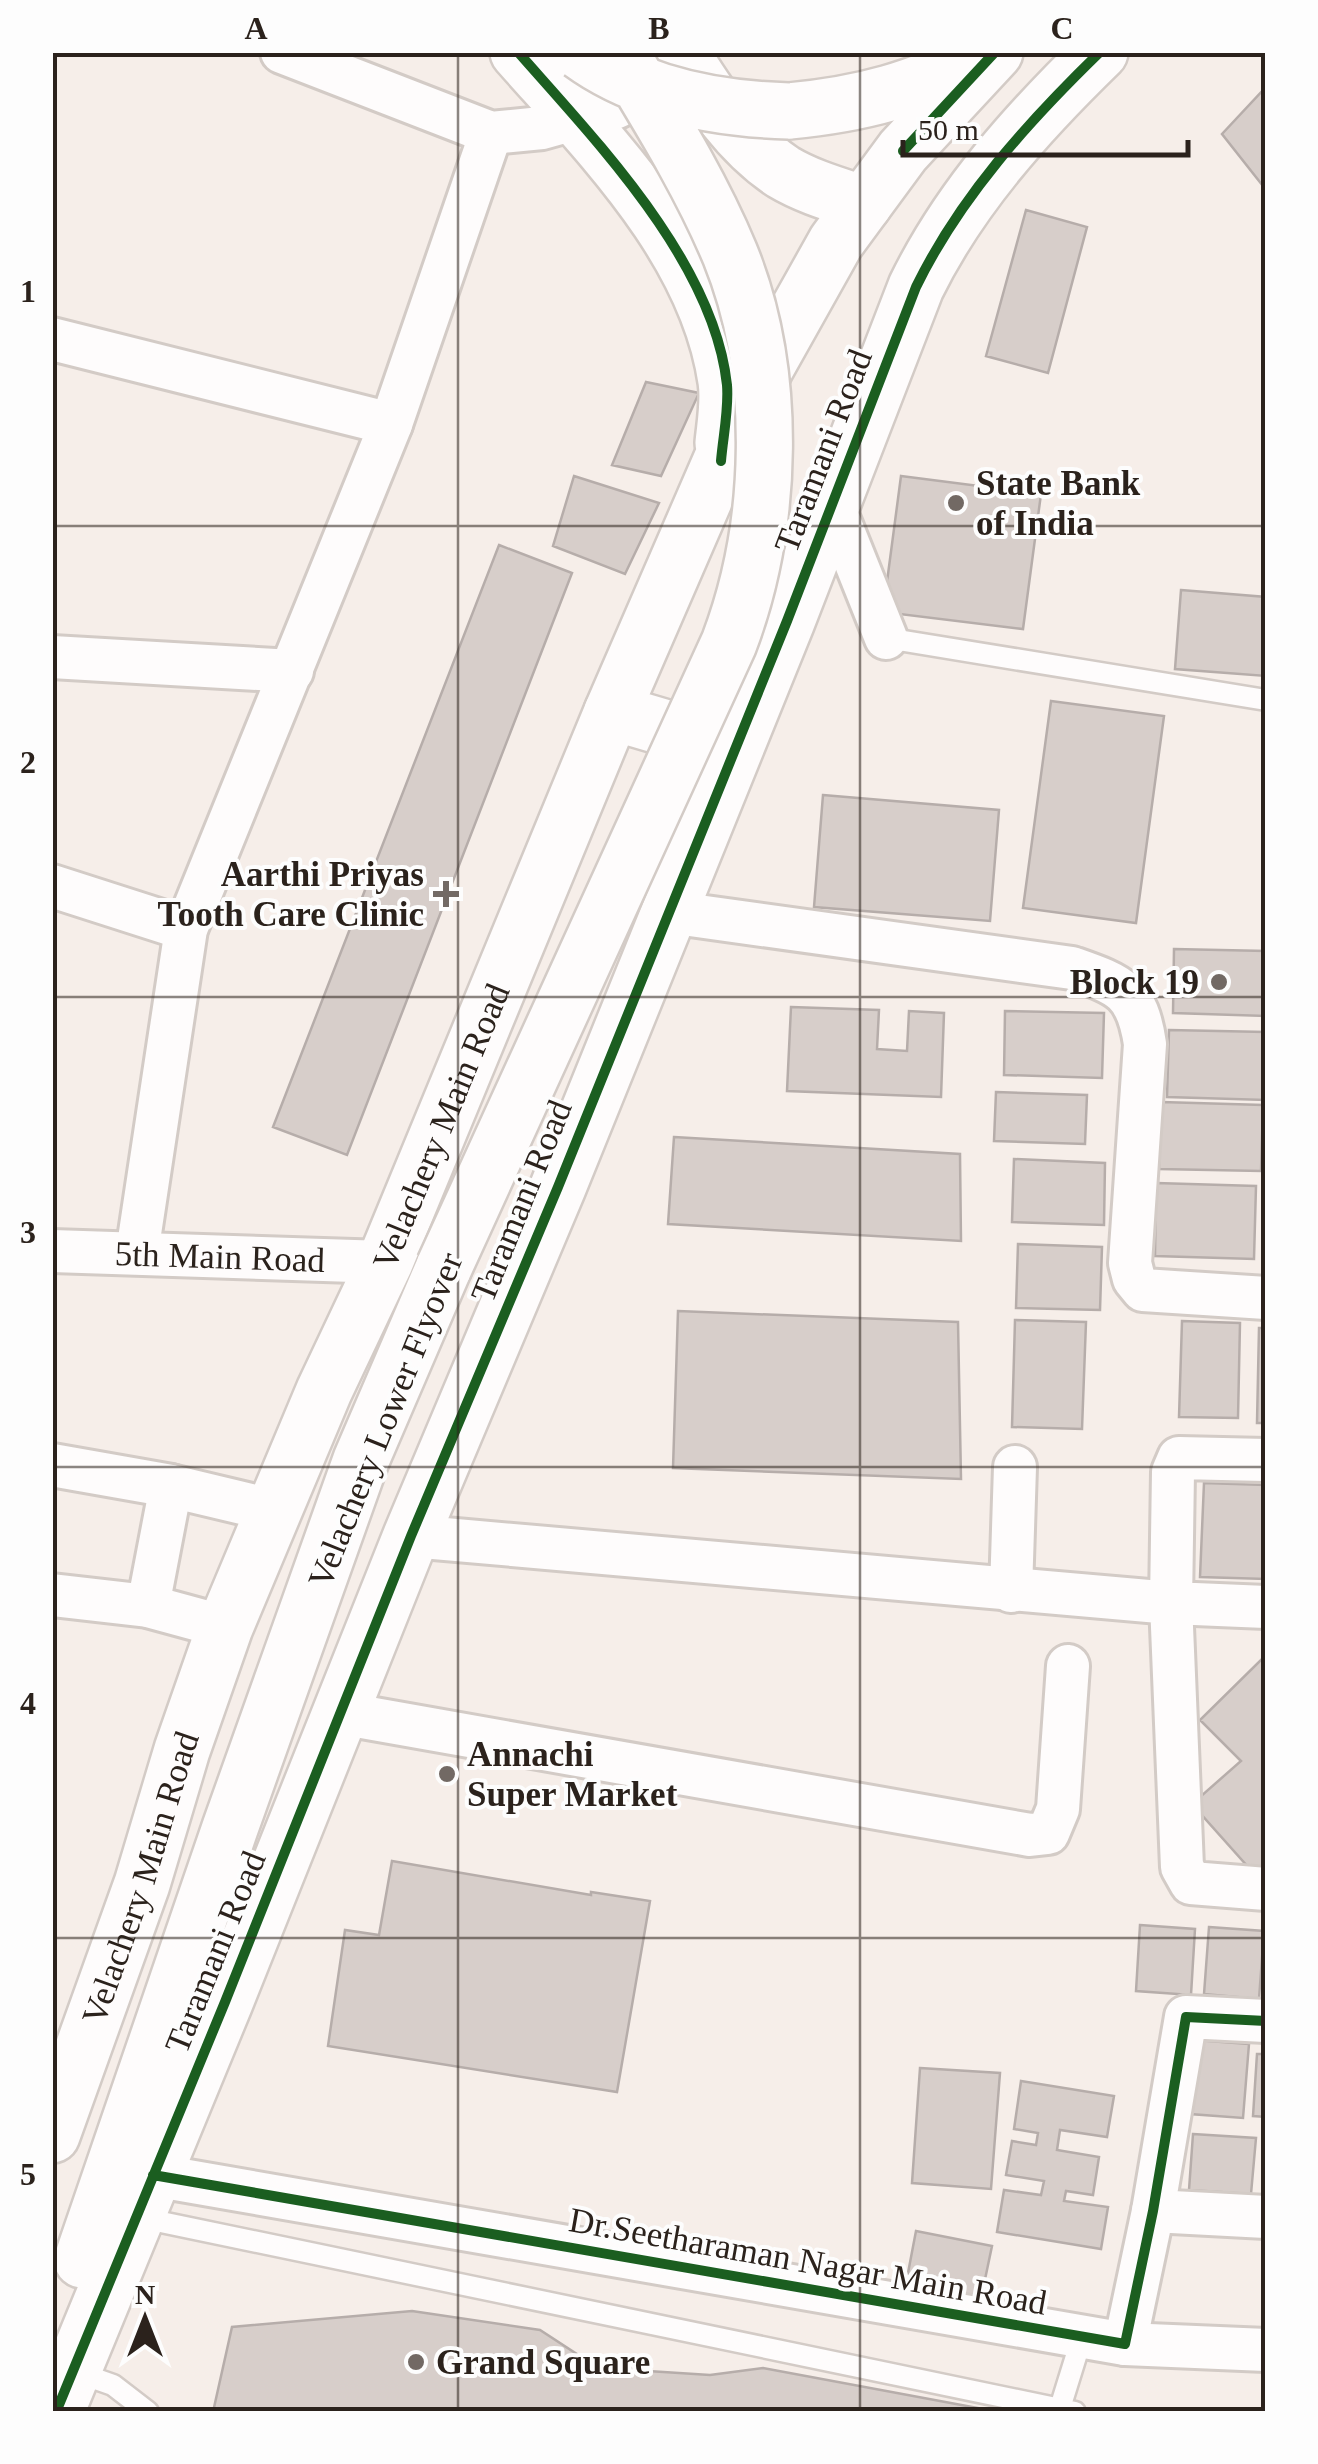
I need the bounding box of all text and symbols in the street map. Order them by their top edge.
text: A [244,10,268,46]
text: B [648,10,670,46]
text: C [1050,10,1074,46]
scale bar [903,95,1188,157]
text: 50 m [918,113,979,146]
text: 1 [20,273,36,309]
street label: Taramani Road [767,344,880,558]
place label: State Bank of India [976,464,1141,543]
marker: State Bank of India [945,492,967,514]
text: 2 [20,744,36,780]
place label: Aarthi Priyas Tooth Care Clinic [158,855,424,934]
marker: Aarthi Priyas Tooth Care Clinic [433,881,459,907]
place label: Block 19 [1070,963,1199,1002]
marker: Block 19 [1208,971,1230,993]
street label: Velachery Main Road [365,978,518,1275]
street label: Taramani Road [463,1094,580,1308]
text: 3 [20,1214,36,1250]
street label: 5th Main Road [114,1234,326,1280]
street label: Velachery Lower Flyover [300,1247,471,1593]
text: 4 [20,1685,36,1721]
street label: Velachery Main Road [74,1726,207,2029]
place label: Annachi Super Market [467,1735,678,1814]
marker: Annachi Super Market [436,1763,458,1785]
street label: Taramani Road [157,1845,274,2059]
text: 5 [20,2156,36,2192]
street label: Dr.Seetharaman Nagar Main Road [566,2200,1050,2323]
north arrow [95,2269,195,2369]
text: N [135,2279,155,2310]
place label: Grand Square [436,2343,650,2382]
marker: Grand Square [405,2351,427,2373]

